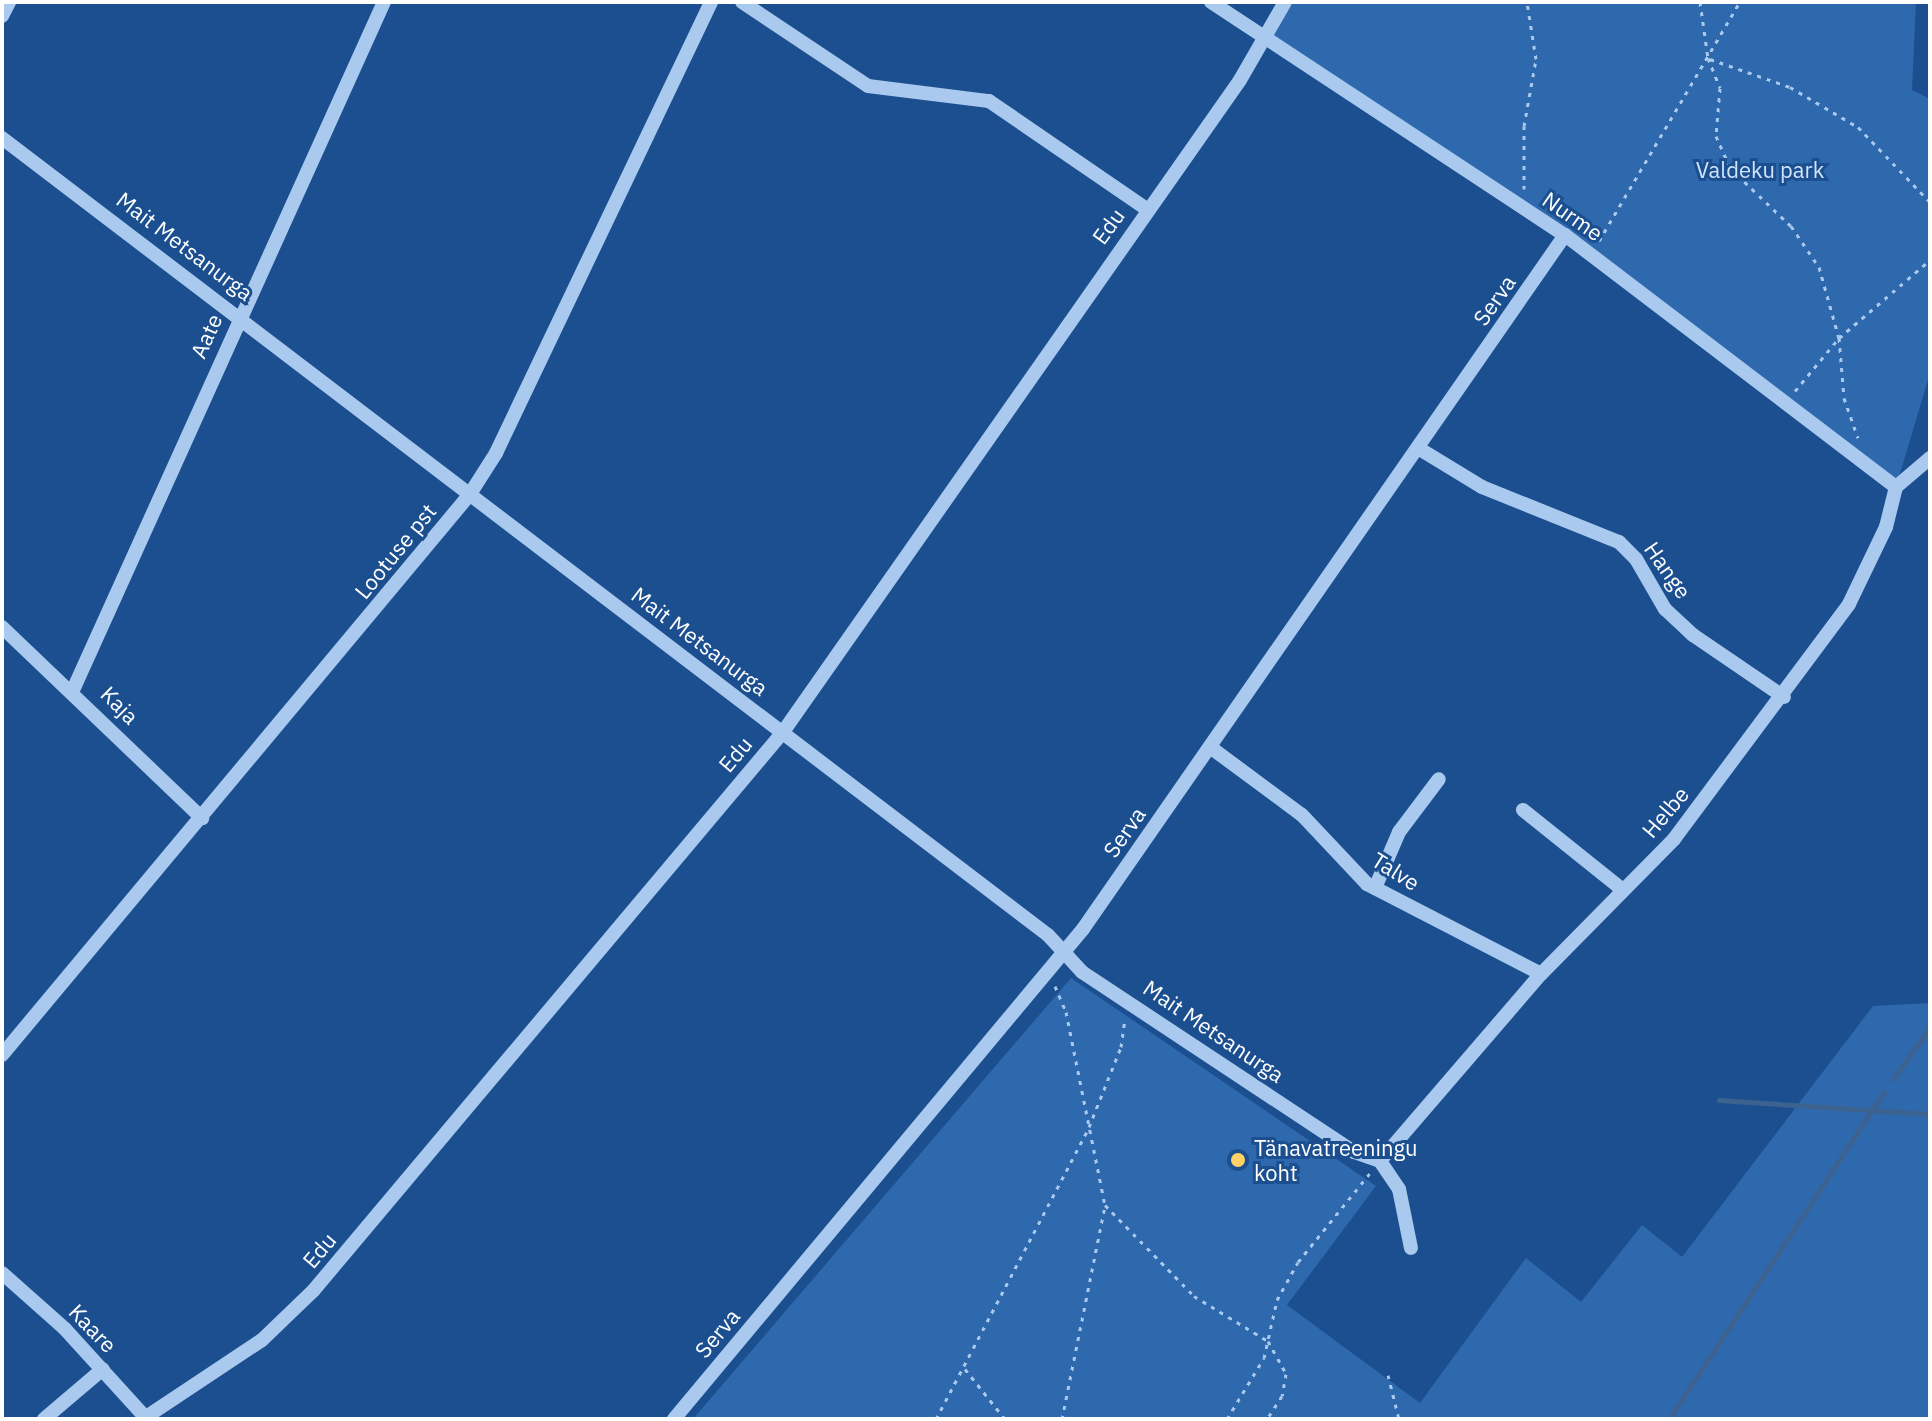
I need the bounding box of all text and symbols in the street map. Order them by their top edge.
park label: Valdeku park [1696,157,1824,183]
street label: Mait Metsanurga [112,186,258,306]
street label: Nurme [1538,186,1608,246]
street label: Edu [1086,203,1130,249]
street label: Serva [1467,270,1521,330]
street label: Aate [185,310,227,362]
street label: Lootuse pst [349,498,441,604]
street label: Hange [1639,536,1697,604]
street label: Mait Metsanurga [627,581,773,701]
street label: Kaja [96,681,144,729]
street label: Edu [713,731,757,777]
street label: Helbe [1636,781,1694,843]
street label: Serva [1097,802,1151,862]
street label: Talve [1367,846,1425,896]
street label: Mait Metsanurga [1139,974,1289,1088]
place label: Tänavatreeningu koht [1254,1134,1418,1186]
marker: Tänavatreeningu koht [1229,1151,1247,1169]
street label: Edu [297,1227,341,1273]
street label: Kaare [64,1298,122,1358]
street label: Serva [689,1303,745,1363]

